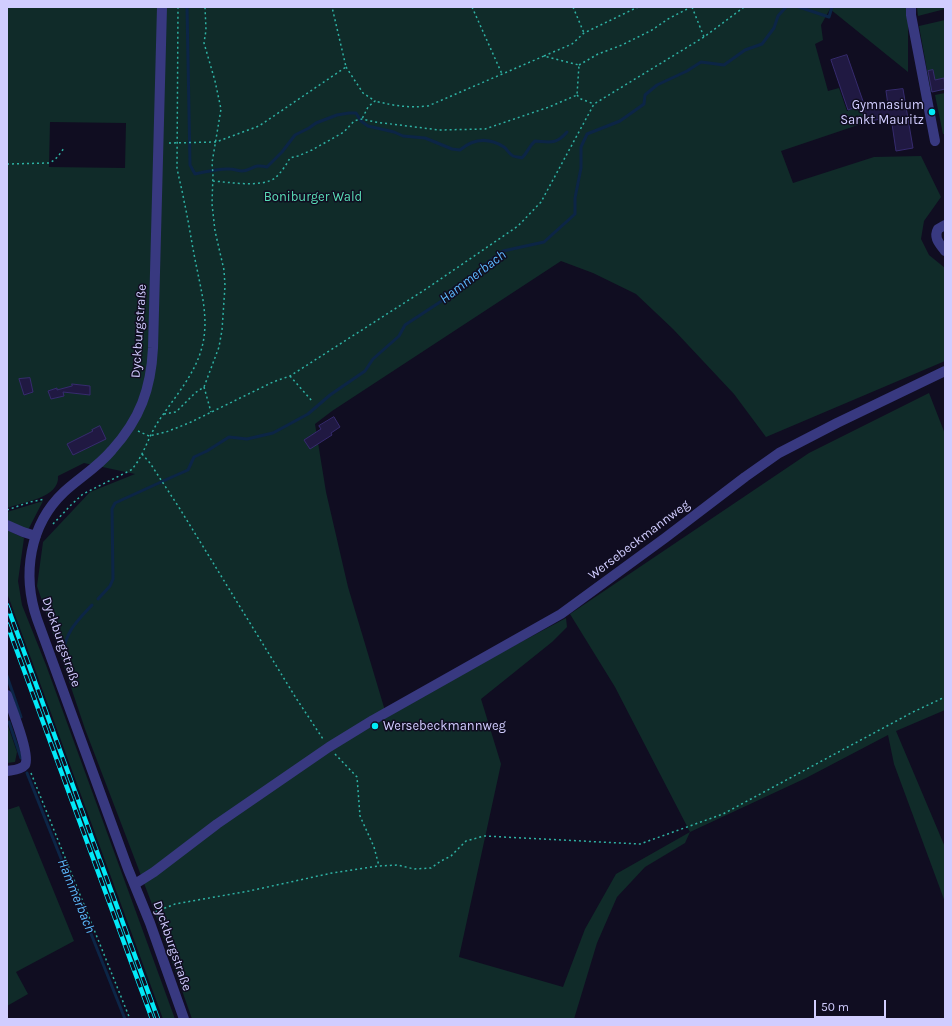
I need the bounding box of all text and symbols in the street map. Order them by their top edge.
place label: Gymnasium Sankt Mauritz [840,97,924,128]
marker: Gymnasium Sankt Mauritz [927,107,937,117]
park label: Boniburger Wald [264,189,362,205]
water label: Hammerbach [436,247,510,307]
street label: Dyckburgstraße [128,283,150,379]
street label: Wersebeckmannweg [585,497,693,583]
street label: Dyckburgstraße [38,595,84,689]
place label: Wersebeckmannweg [383,718,506,734]
marker: Wersebeckmannweg [370,721,380,731]
water label: Hammerbach [53,856,99,936]
street label: Dyckburgstraße [149,899,195,993]
scale bar [816,992,888,1018]
text: 50 m [821,1000,849,1014]

